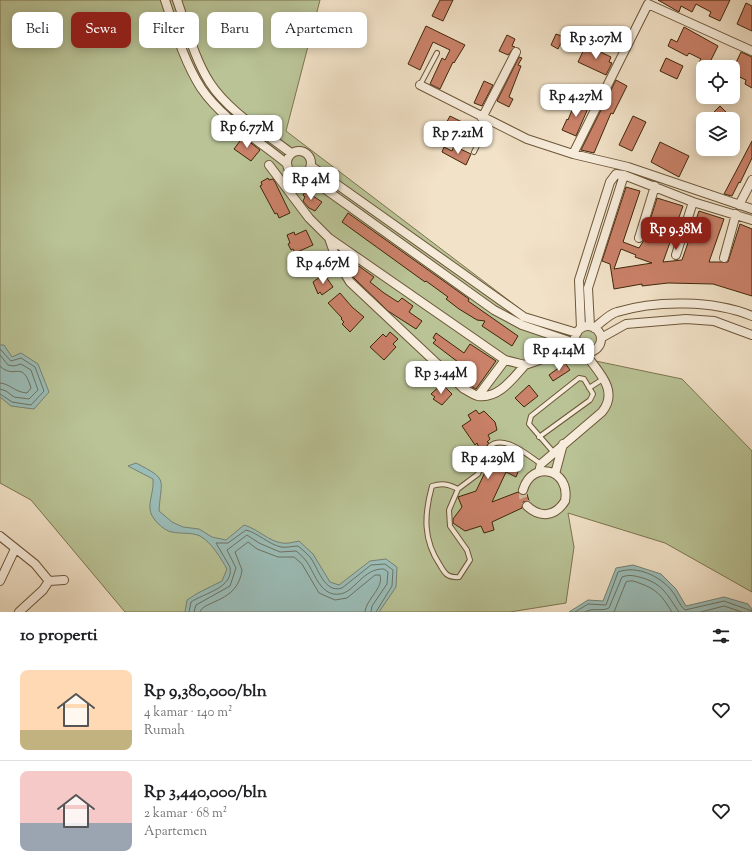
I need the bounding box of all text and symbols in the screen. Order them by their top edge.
chip: Beli [12,12,63,48]
chip: Sewa [71,12,131,48]
chip: Filter [139,12,199,48]
chip: Baru [207,12,263,48]
chip: Apartemen [271,12,367,48]
pin: Rp 3.07M [555,26,637,60]
text: Rp 3.07M [570,30,622,48]
map controls [696,60,740,156]
button: locate [696,60,740,104]
pin: Rp 4.27M [535,84,617,118]
text: Rp 4.27M [549,88,603,106]
button: layers [696,112,740,156]
pin: Rp 6.77M [206,115,288,149]
text: Rp 6.77M [220,119,274,137]
pin: Rp 7.21M [417,121,499,155]
text: Rp 7.21M [433,125,483,143]
pin: Rp 4M [283,167,339,201]
text: Rp 4M [292,171,330,189]
pin: Rp 9.38M [635,217,717,251]
text: Rp 9.38M [650,221,702,239]
pin: Rp 4.67M [282,251,364,285]
text: Rp 4.67M [296,255,350,273]
pin: Rp 4.14M [518,338,600,372]
text: Rp 4.14M [533,342,585,360]
pin: Rp 3.44M [400,361,482,395]
text: Rp 3.44M [415,365,467,383]
pin: Rp 4.29M [447,446,529,480]
text: Rp 4.29M [461,450,515,468]
text: 10 properti [20,624,98,648]
icon: filters [710,625,732,647]
text: Rp 9,380,000/bln [144,680,267,704]
icon: home [52,686,100,734]
icon: heart [710,699,732,721]
text: 4 kamar · 140 m² [144,704,232,722]
text: Rumah [144,722,185,740]
text: Rp 3,440,000/bln [144,781,267,805]
icon: home [52,787,100,835]
icon: heart [710,800,732,822]
text: 2 kamar · 68 m² [144,805,227,823]
text: Apartemen [144,823,207,841]

